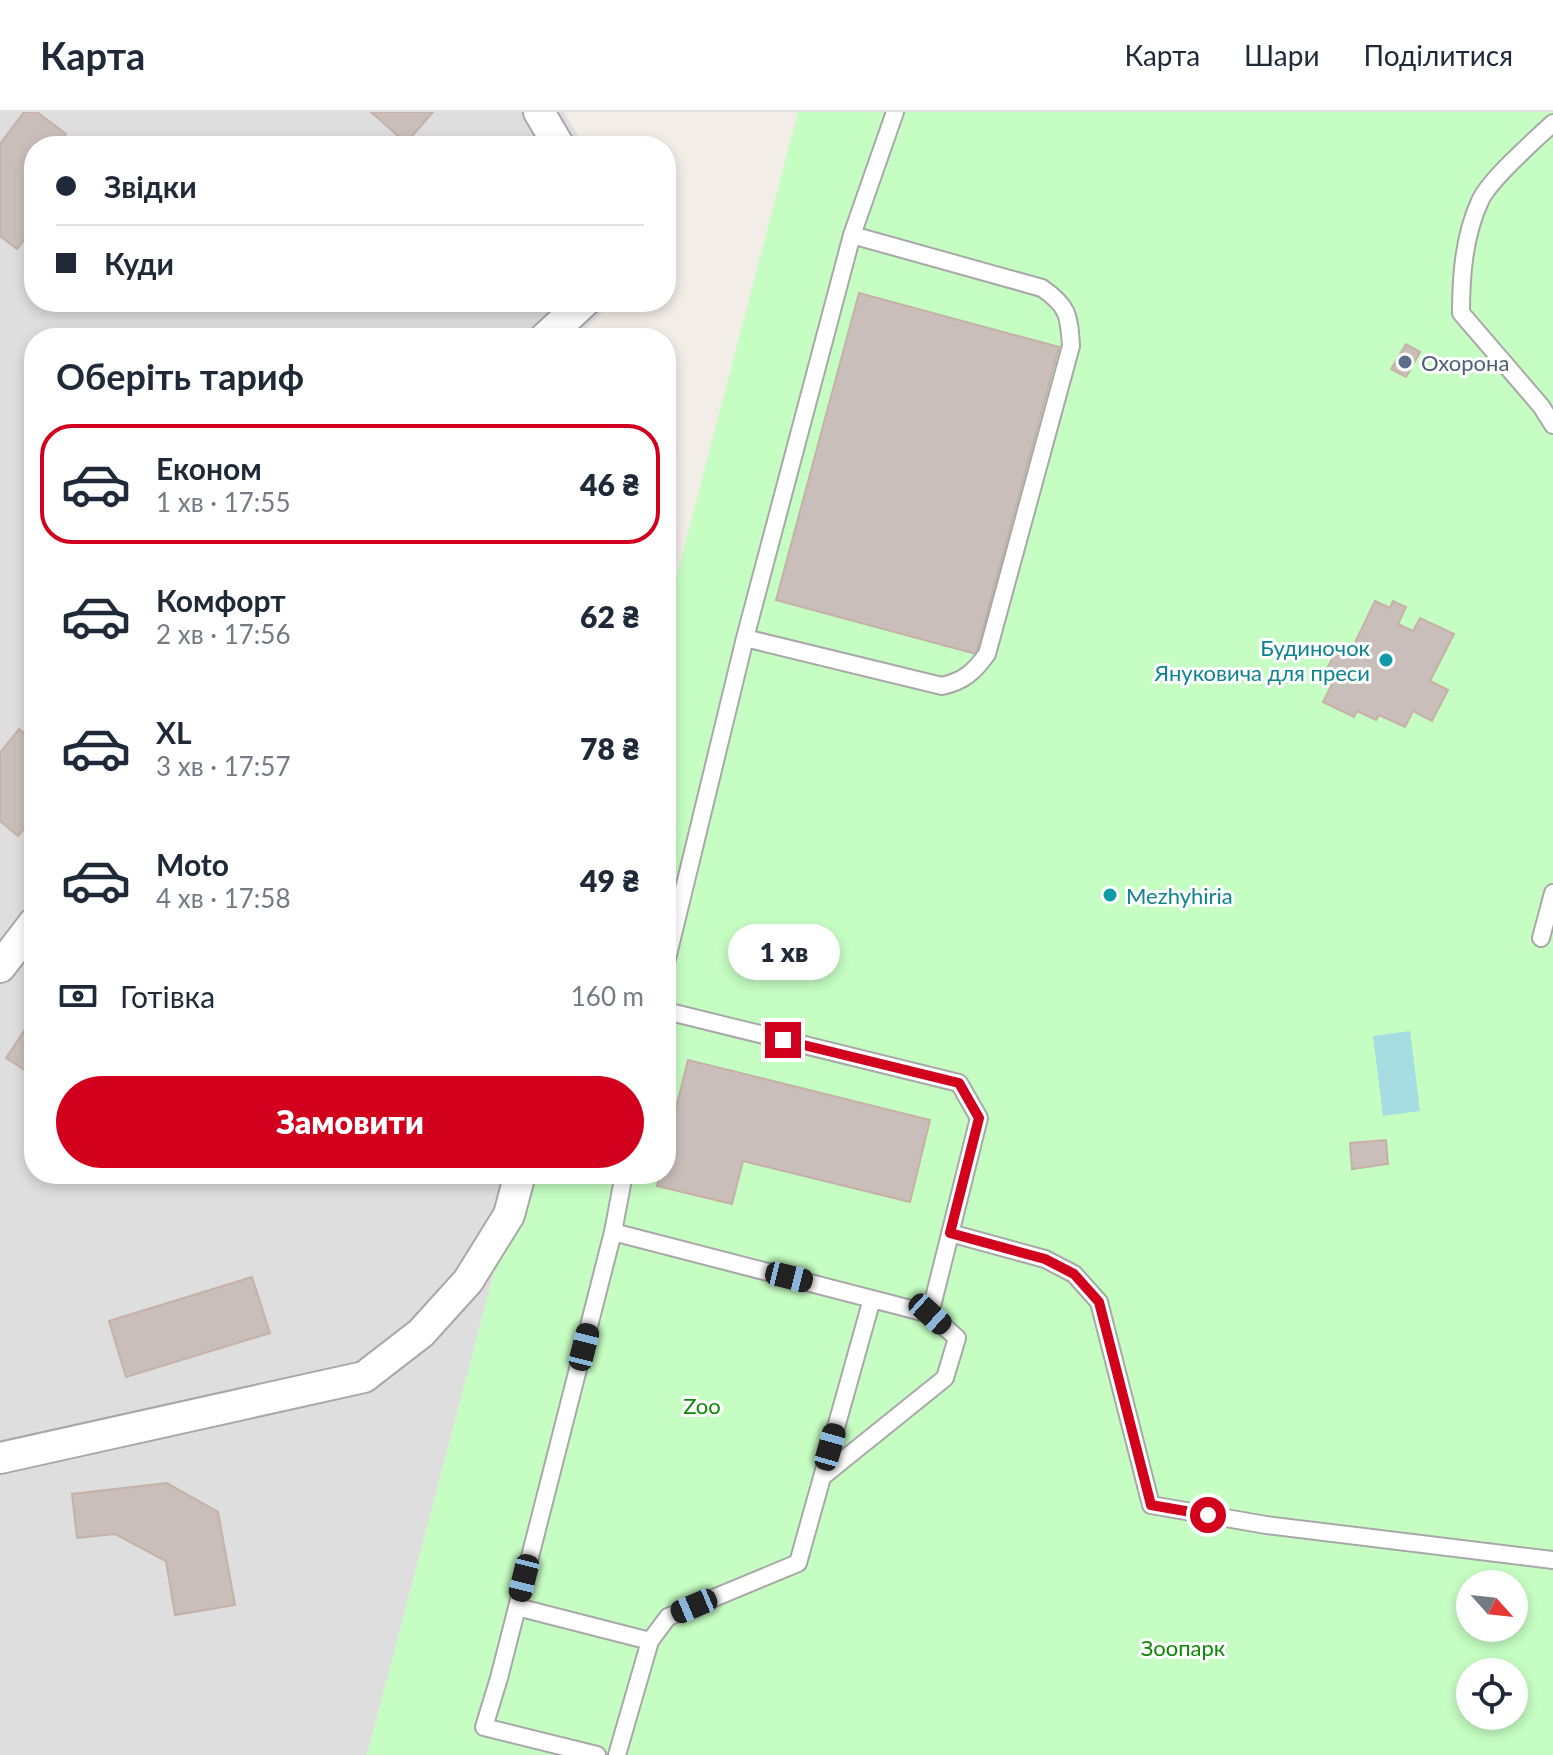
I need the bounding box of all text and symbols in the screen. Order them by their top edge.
text: Карта [40,32,145,78]
text: Карта [1124,38,1200,72]
text: Шари [1244,38,1320,72]
text: Поділитися [1364,38,1513,72]
text: Звідки [104,168,197,204]
text: Куди [104,245,174,281]
place label: Охорона [1421,349,1509,376]
marker: Охорона [1396,353,1414,371]
text: Оберіть тариф [56,354,304,398]
icon: car [60,448,132,520]
text: Економ [156,450,262,486]
text: 46 ₴ [580,466,640,502]
text: 1 хв · 17:55 [156,486,291,518]
icon: car [60,580,132,652]
text: Комфорт [156,582,286,618]
text: 62 ₴ [580,598,640,634]
text: 2 хв · 17:56 [156,618,291,650]
place label: Будиночок Януковича для преси [1153,634,1371,686]
marker: Будиночок Януковича для преси [1377,651,1395,669]
icon: car [60,712,132,784]
text: XL [156,714,192,750]
text: 78 ₴ [580,730,640,766]
text: 3 хв · 17:57 [156,750,291,782]
icon: car [60,844,132,916]
text: Moto [156,846,229,882]
text: 49 ₴ [580,862,640,898]
text: 4 хв · 17:58 [156,882,291,914]
place label: Mezhyhiria [1126,882,1233,909]
marker: Mezhyhiria [1101,886,1119,904]
callout: 1 хв [727,924,839,980]
text: 1 хв [760,936,808,968]
icon: cash [56,974,100,1018]
text: Готівка [120,978,215,1014]
text: 160 m [571,980,644,1012]
route end [765,1022,801,1058]
button: Замовити [56,1076,644,1168]
car [763,1260,815,1294]
car [904,1289,956,1339]
car [567,1321,601,1373]
park label: Zoo [683,1392,721,1419]
car [812,1421,848,1473]
route start [1190,1497,1226,1533]
car [507,1552,541,1604]
north arrow [1456,1570,1528,1642]
map controls [1456,1570,1528,1730]
car [667,1586,721,1626]
park label: Зоопарк [1141,1634,1226,1661]
button: locate [1456,1658,1528,1730]

